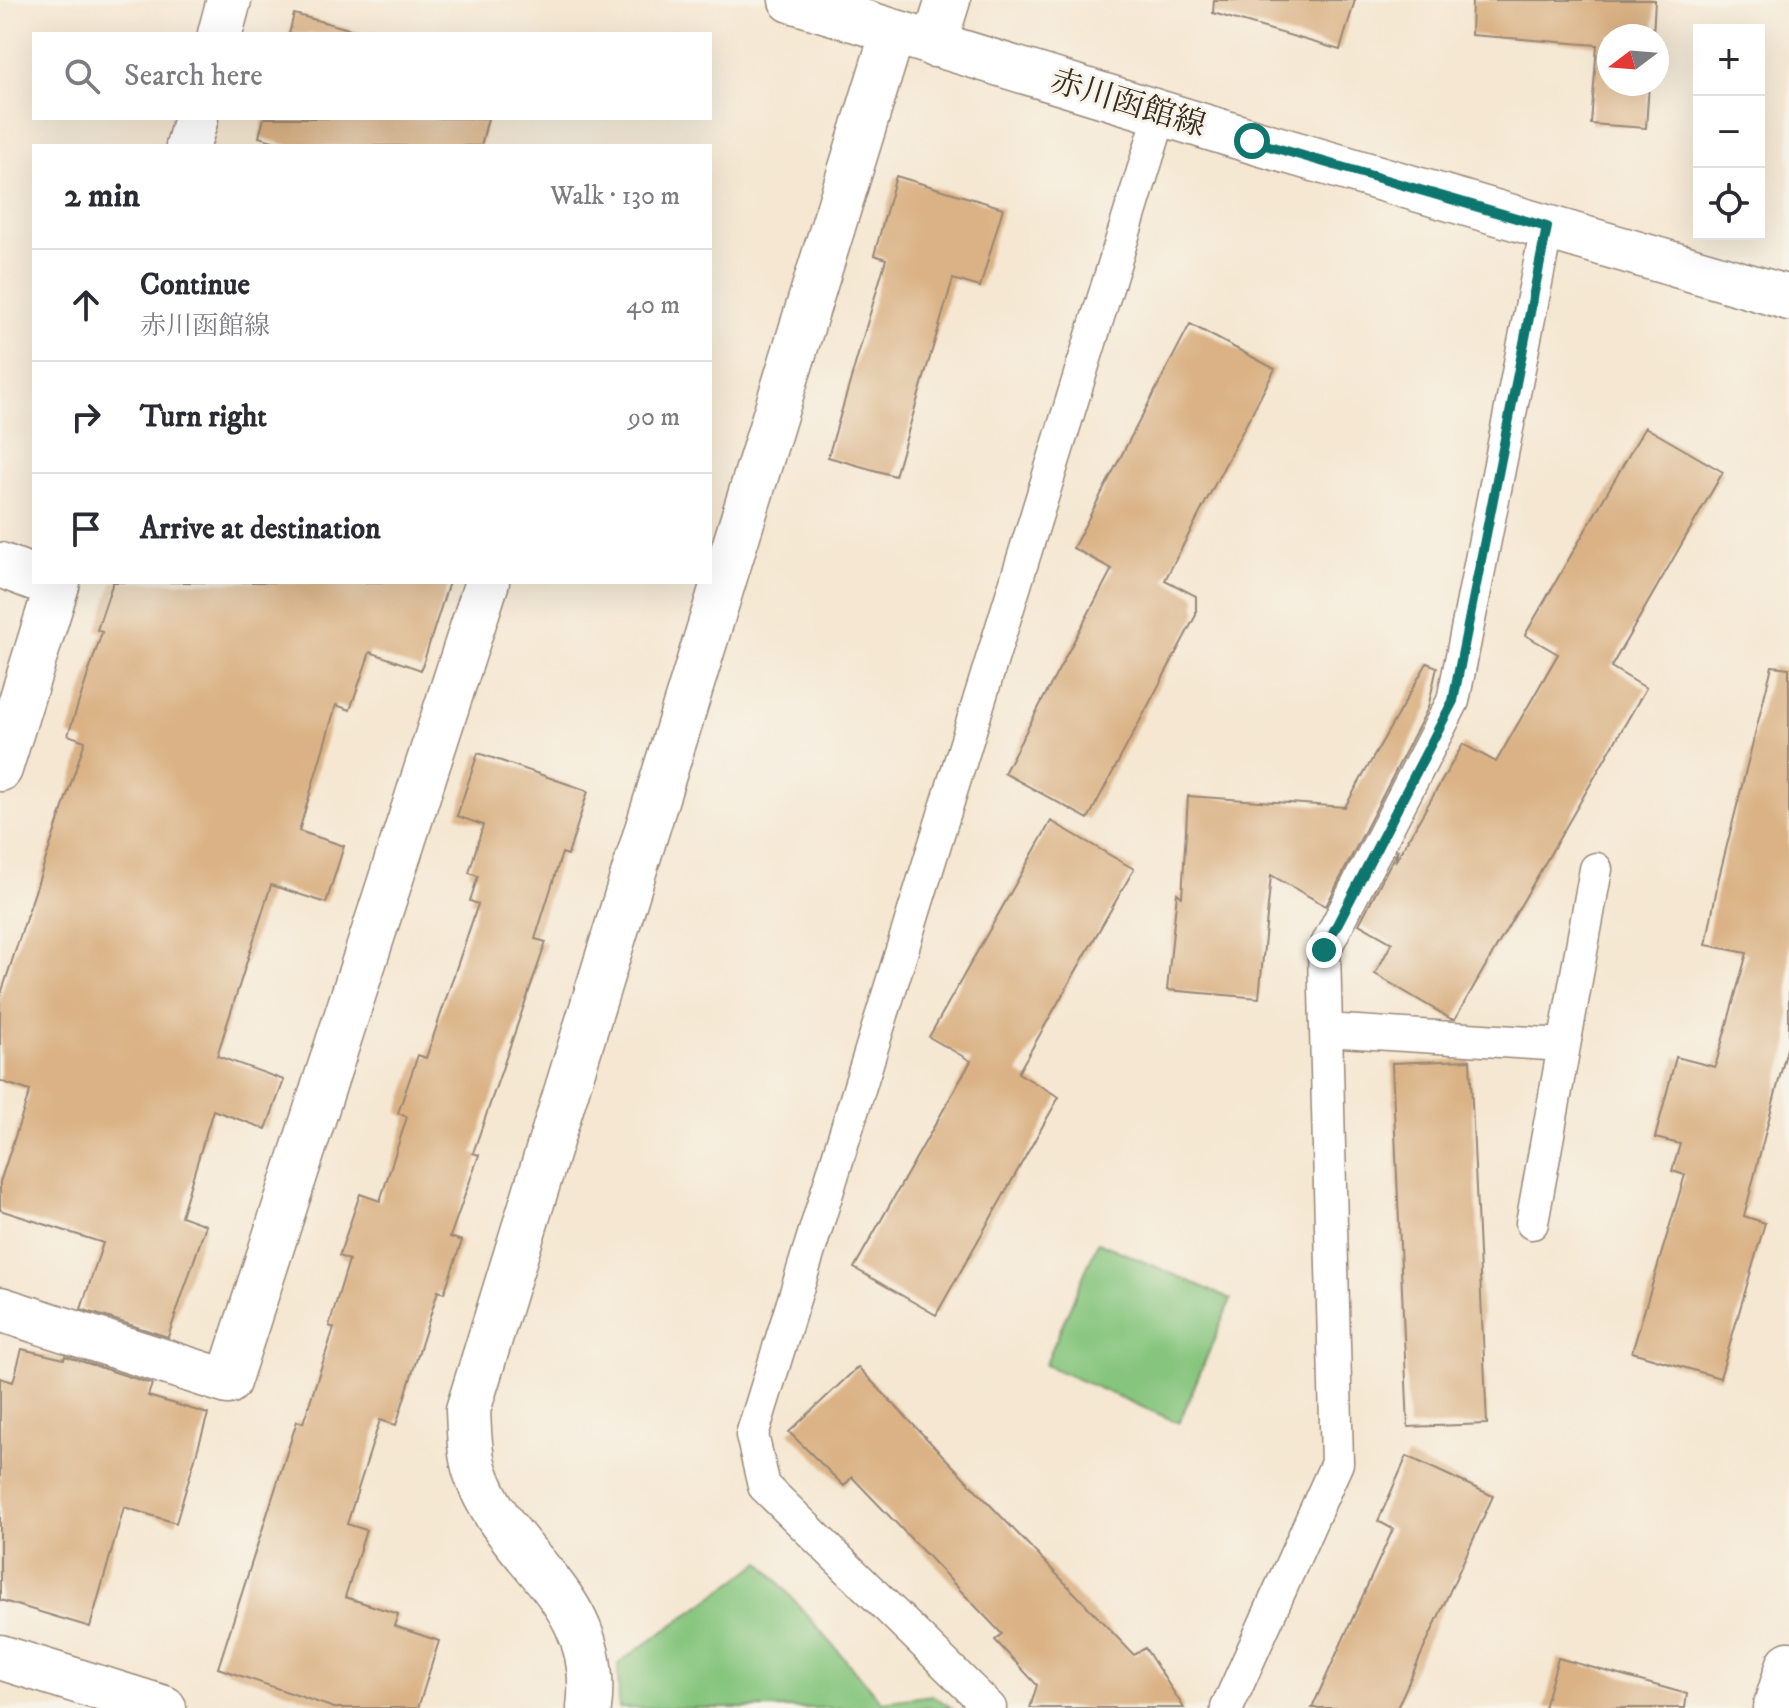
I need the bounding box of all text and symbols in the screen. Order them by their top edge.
north arrow [1597,24,1669,96]
map controls [1693,24,1765,240]
button: + [1693,24,1765,96]
search box [32,32,712,120]
icon: search [60,54,104,98]
text: Search here [124,58,263,95]
street label: 赤川函館線 [1046,61,1210,147]
button: − [1693,96,1765,168]
route start [1234,123,1270,159]
button: locate [1693,168,1765,240]
text: 2 min [64,175,140,217]
text: Walk · 130 m [550,180,680,213]
text: Continue [140,267,250,304]
icon: ahead [64,283,108,327]
text: 40 m [626,289,680,322]
text: 赤川函館線 [140,310,270,343]
icon: right [64,395,108,439]
text: Turn right [140,399,267,436]
text: 90 m [628,401,680,434]
icon: arrive [64,507,108,551]
text: Arrive at destination [140,511,381,548]
route end [1306,932,1342,968]

